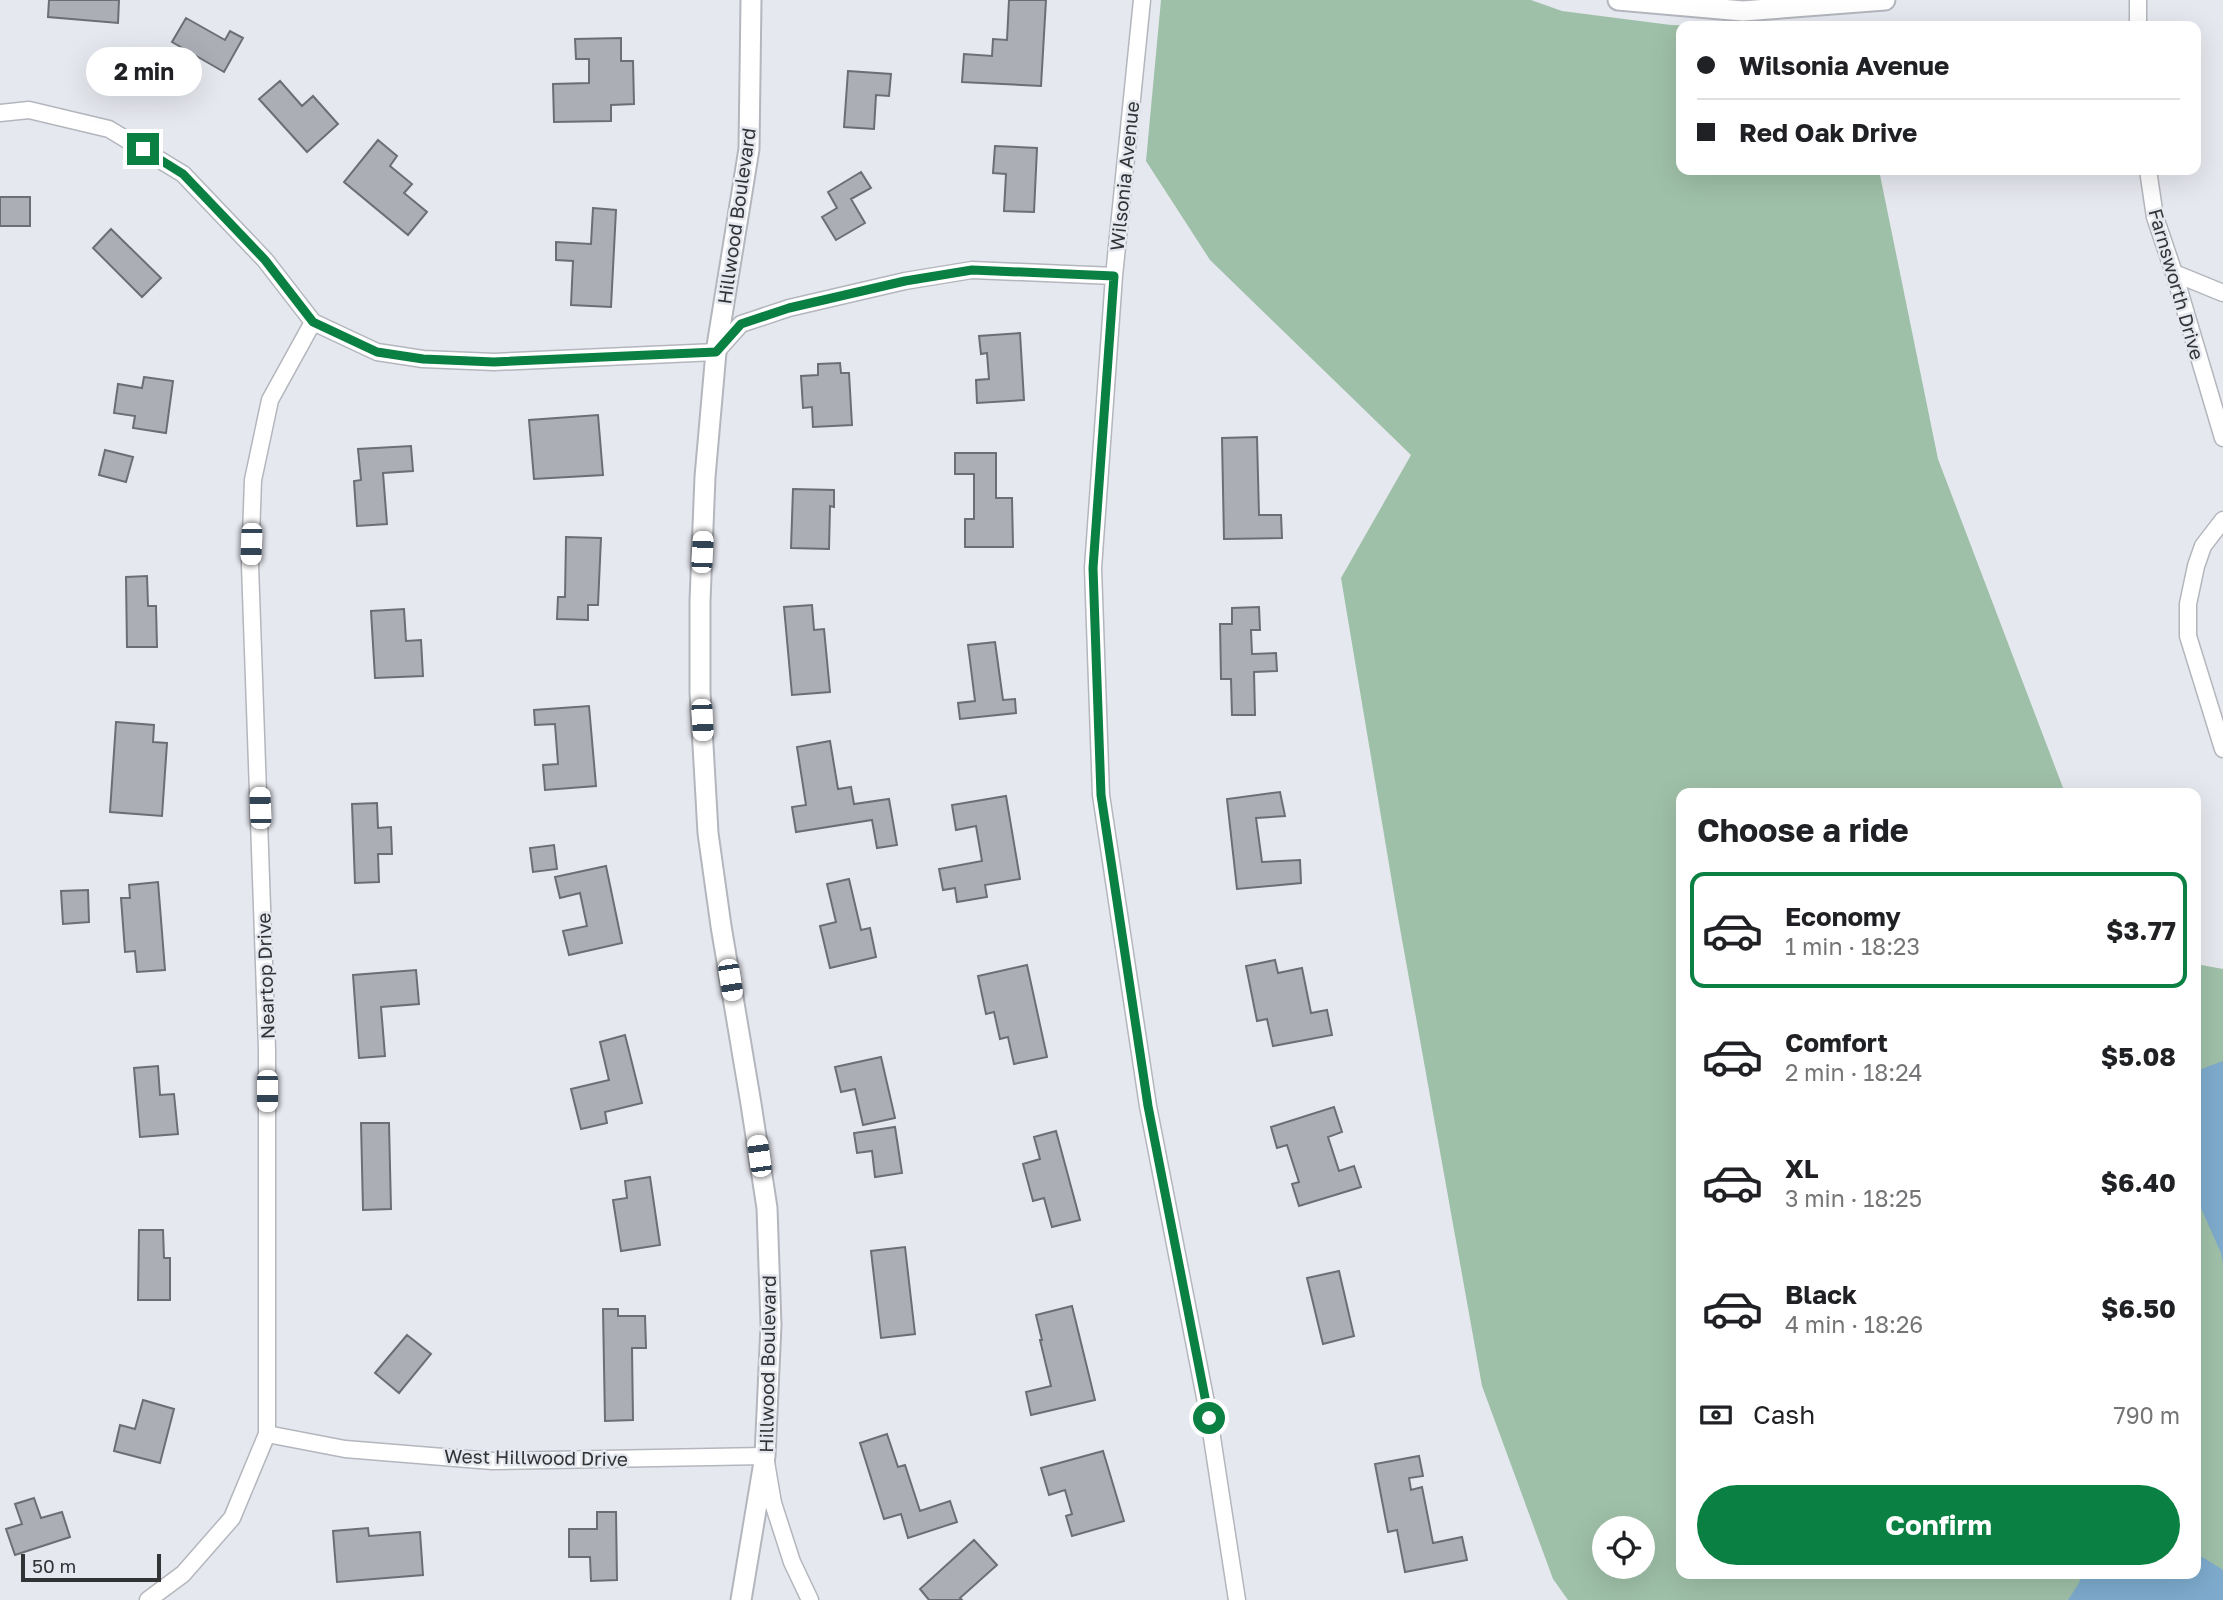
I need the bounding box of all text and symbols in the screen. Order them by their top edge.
callout: 2 min [85,47,201,96]
text: Wilsonia Avenue [1739,50,1949,81]
text: 2 min [114,57,174,85]
street label: Wilsonia Avenue [1105,100,1143,252]
text: Red Oak Drive [1739,117,1917,148]
street label: Hillwood Boulevard [712,126,760,306]
route end [127,133,159,165]
street label: Farnsworth Drive [2144,206,2210,362]
car [240,523,263,565]
car [691,530,714,574]
car [691,698,714,742]
car [249,787,272,829]
text: Choose a ride [1697,811,1909,849]
icon: car [1701,899,1764,962]
text: Economy [1785,901,1901,932]
street label: Neartop Drive [251,912,279,1040]
text: $3.77 [2106,915,2176,946]
text: 1 min · 18:23 [1785,932,1920,960]
car [717,958,744,1002]
icon: car [1701,1025,1764,1088]
text: Comfort [1785,1027,1888,1058]
text: $5.08 [2101,1041,2176,1072]
text: 2 min · 18:24 [1785,1058,1923,1086]
car [257,1070,278,1112]
car [746,1134,773,1178]
icon: car [1701,1151,1764,1214]
text: XL [1785,1153,1819,1184]
text: $6.40 [2101,1167,2176,1198]
text: 3 min · 18:25 [1785,1184,1922,1212]
street label: Hillwood Boulevard [754,1275,780,1453]
icon: car [1701,1277,1764,1340]
text: Black [1785,1279,1857,1310]
text: $6.50 [2101,1293,2176,1324]
text: 4 min · 18:26 [1785,1310,1923,1338]
icon: cash [1697,1396,1735,1434]
text: Cash [1753,1399,1815,1430]
text: 790 m [2114,1401,2180,1429]
route start [1193,1402,1225,1434]
street label: West Hillwood Drive [444,1444,628,1470]
button: Confirm [1697,1485,2180,1565]
map controls [1592,1516,1655,1579]
button: locate [1592,1516,1655,1579]
scale bar [21,1551,161,1583]
text: 50 m [32,1554,76,1577]

